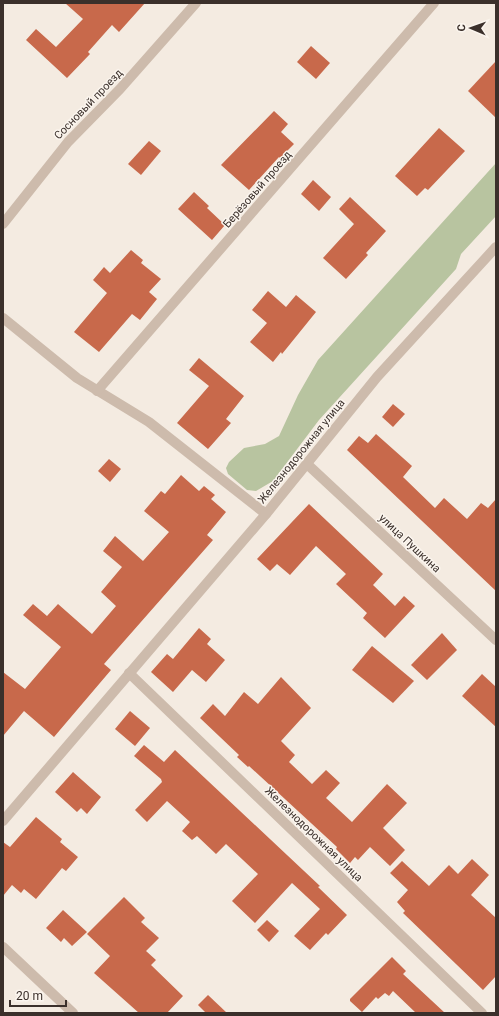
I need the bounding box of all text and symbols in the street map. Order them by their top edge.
north arrow [451,8,491,48]
text: С [455,24,468,31]
street label: Сосновый проезд [52,66,125,142]
street label: Берёзовый проезд [221,148,294,230]
street label: Железнодорожная улица [255,396,348,506]
street label: улица Пушкина [376,512,443,575]
street label: Железнодорожная улица [262,784,365,884]
scale bar [10,982,66,1008]
text: 20 m [16,989,43,1003]

